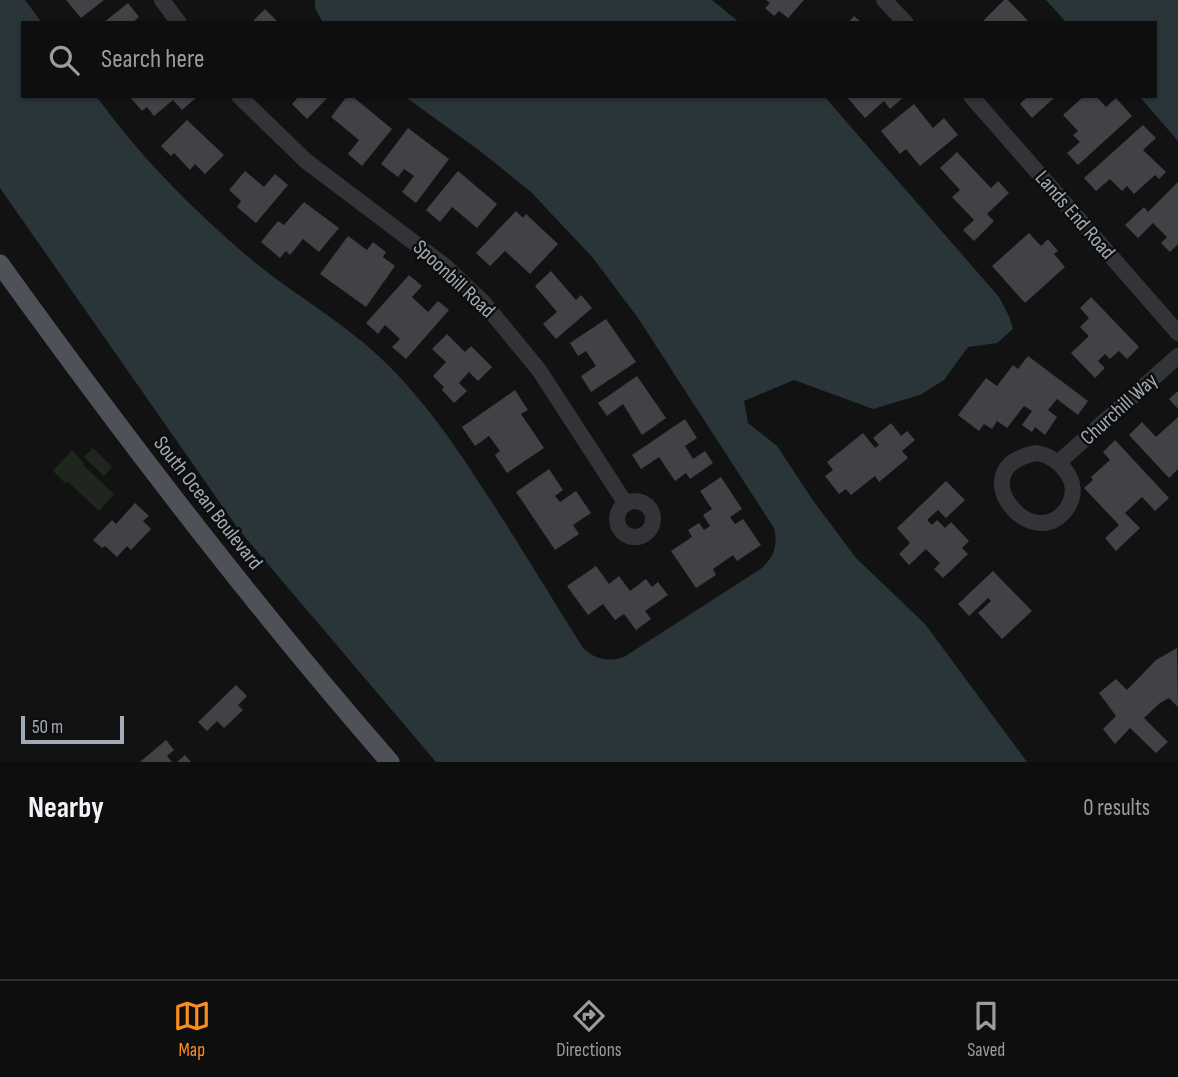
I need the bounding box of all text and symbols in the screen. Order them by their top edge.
search box [21,21,1157,98]
icon: search [45,41,83,79]
text: Search here [101,44,204,75]
street label: Lands End Road [1030,166,1120,264]
street label: Spoonbill Road [408,235,500,323]
street label: Churchill Way [1075,368,1163,450]
street label: South Ocean Boulevard [148,431,268,575]
scale bar [21,713,124,745]
text: 50 m [32,716,63,739]
text: Nearby [28,790,104,826]
text: 0 results [1083,794,1150,822]
tab: Map [173,997,211,1062]
tab: Directions [556,997,622,1062]
tab: Saved [967,997,1005,1062]

